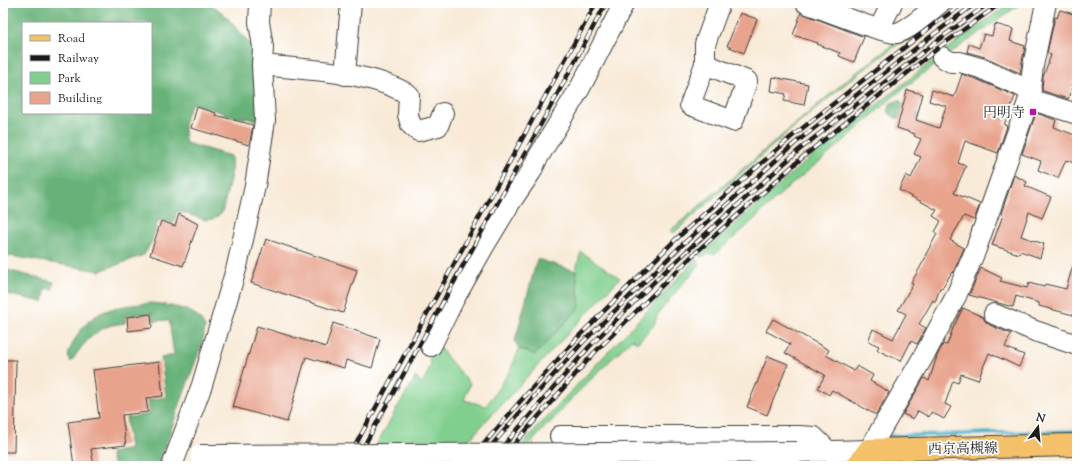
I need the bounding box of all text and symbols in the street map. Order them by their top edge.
legend [22,22,152,114]
text: Road [58,30,85,48]
text: Railway [58,50,99,68]
text: Park [58,70,81,88]
text: Building [58,90,102,108]
place label: 円明寺 [983,104,1025,124]
marker: 円明寺 [1028,107,1038,117]
north arrow [1018,407,1058,447]
text: N [1033,409,1047,427]
street label: 西京高槻線 [928,439,998,461]

